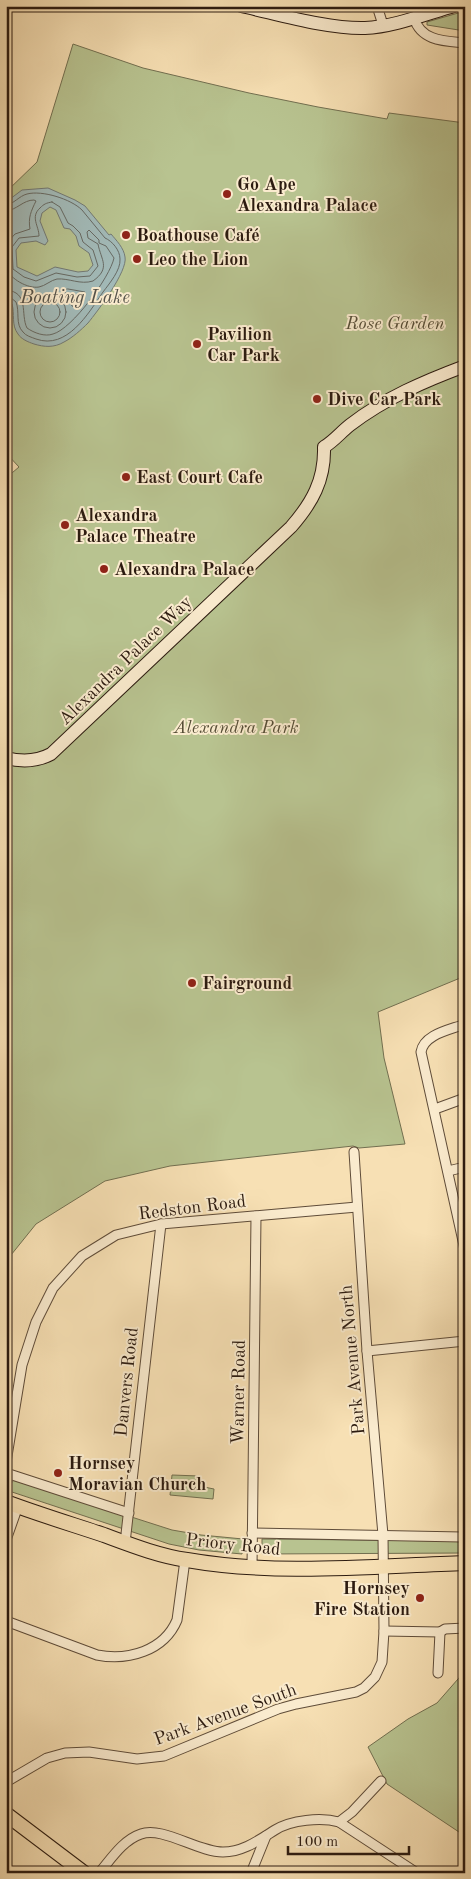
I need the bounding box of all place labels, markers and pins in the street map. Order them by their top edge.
place label: Go Ape Alexandra Palace [237,176,377,215]
marker: Go Ape Alexandra Palace [221,188,233,200]
place label: Boathouse Café [136,227,260,245]
marker: Boathouse Café [120,229,132,241]
place label: Leo the Lion [147,251,248,269]
marker: Leo the Lion [131,253,143,265]
place label: Pavilion Car Park [207,326,280,365]
marker: Pavilion Car Park [191,338,203,350]
place label: Dive Car Park [327,391,441,409]
marker: Dive Car Park [311,393,323,405]
place label: East Court Cafe [136,469,263,487]
marker: East Court Cafe [120,471,132,483]
place label: Alexandra Palace Theatre [75,507,196,546]
marker: Alexandra Palace Theatre [59,519,71,531]
place label: Alexandra Palace [114,561,254,579]
marker: Alexandra Palace [98,563,110,575]
place label: Fairground [202,975,293,993]
marker: Fairground [186,977,198,989]
place label: Hornsey Moravian Church [68,1455,206,1494]
marker: Hornsey Moravian Church [52,1467,64,1479]
place label: Hornsey Fire Station [313,1580,410,1619]
marker: Hornsey Fire Station [414,1592,426,1604]

